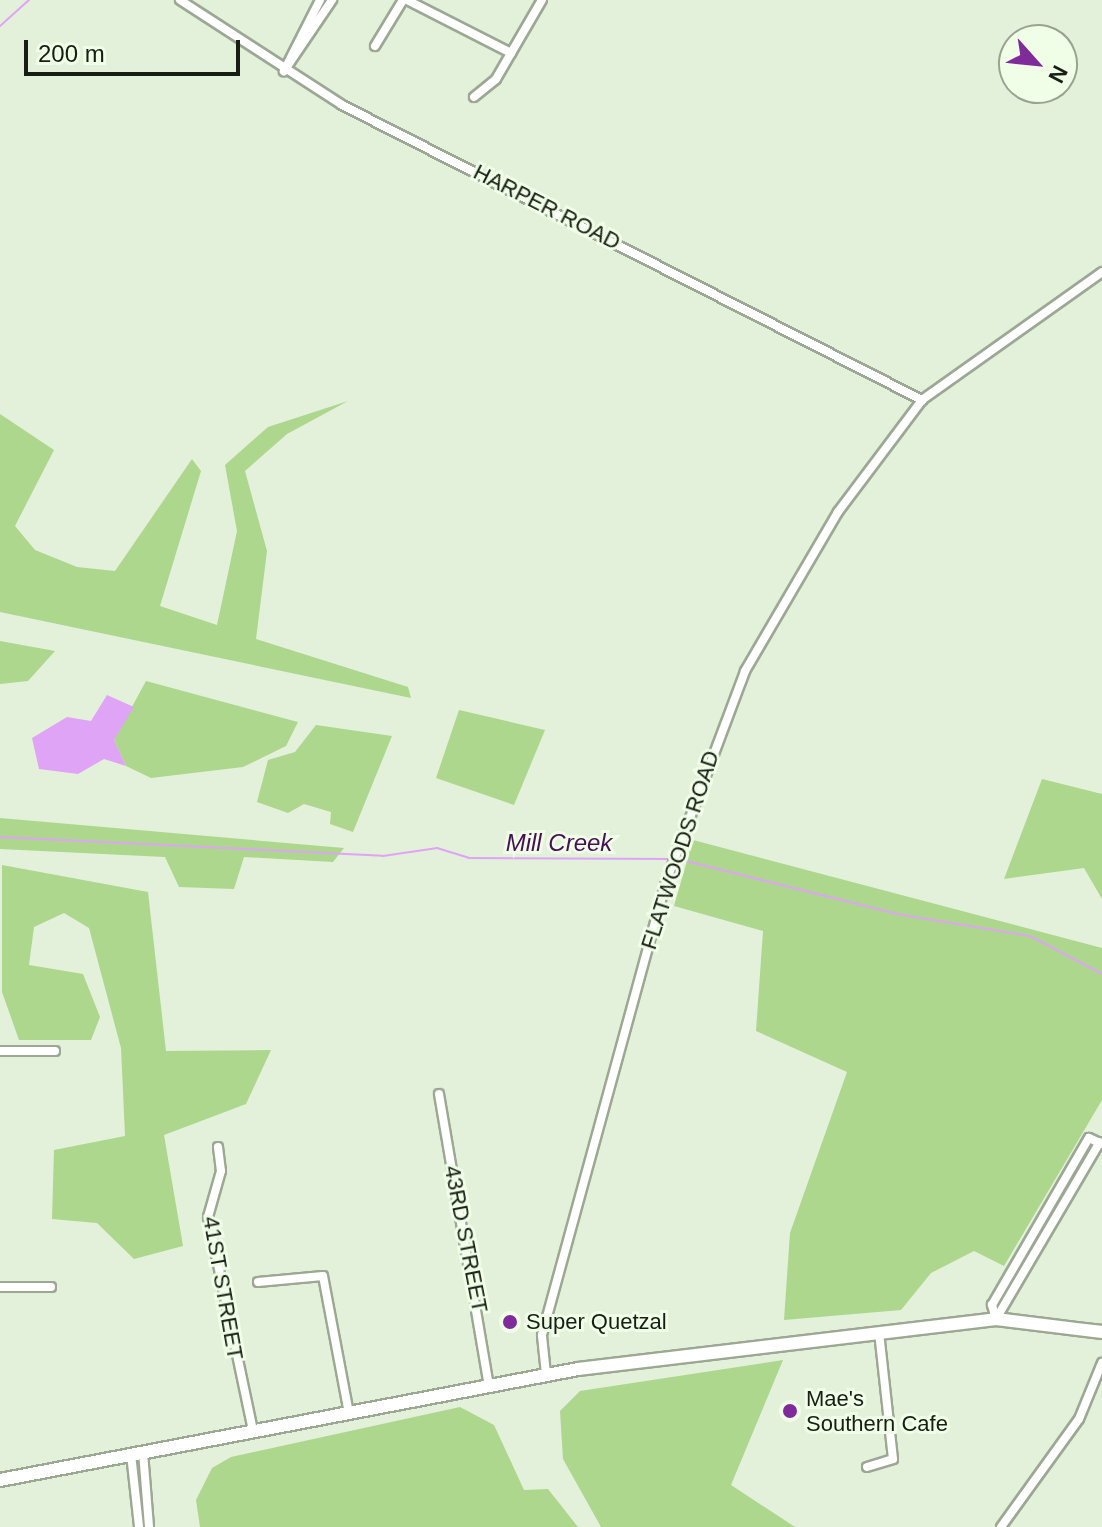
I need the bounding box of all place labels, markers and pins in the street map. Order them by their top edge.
place label: Super Quetzal [526,1309,667,1335]
marker: Super Quetzal [501,1313,519,1331]
place label: Mae's Southern Cafe [806,1385,948,1436]
marker: Mae's Southern Cafe [781,1402,799,1420]

